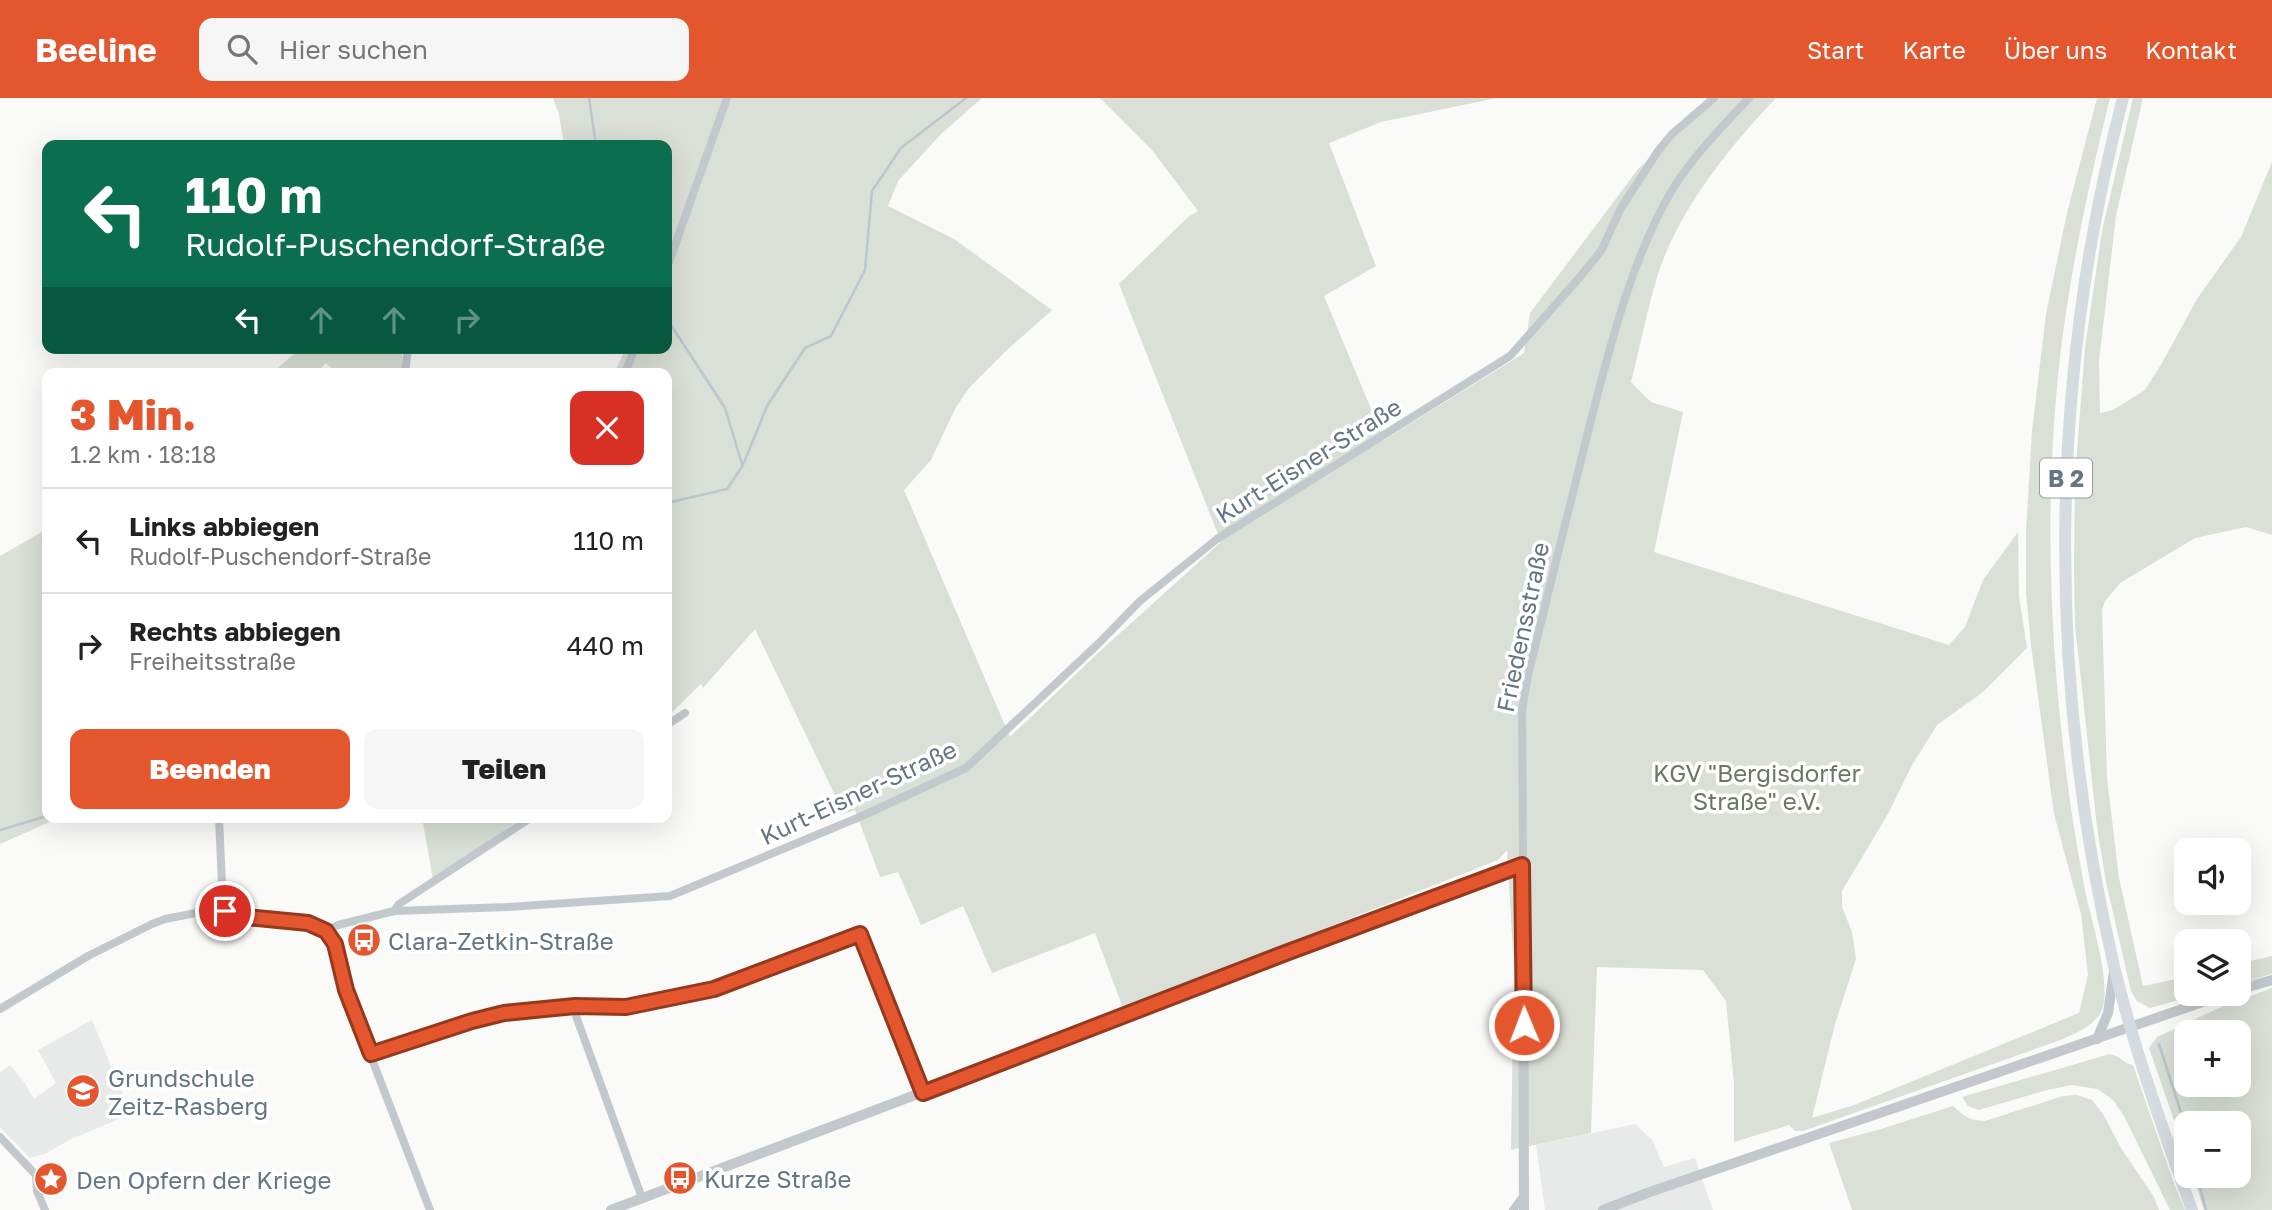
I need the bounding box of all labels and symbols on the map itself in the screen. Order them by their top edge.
street label: Kurt-Eisner-Straße [1210,391,1406,529]
road number: B 2 [2040,458,2092,498]
street label: Friedensstraße [1490,539,1554,715]
street label: Kurt-Eisner-Straße [755,734,961,850]
park label: KGV "Bergisdorfer Straße" e.V. [1653,758,1861,815]
pin [195,881,255,941]
bus stop icon: Clara-Zetkin-Straße [345,921,383,959]
place label: Clara-Zetkin-Straße [388,926,614,955]
position arrow [1487,988,1561,1062]
place label: Grundschule Zeitz-Rasberg [108,1063,268,1120]
school or university icon: Grundschule Zeitz-Rasberg [64,1072,102,1110]
bus stop icon: Kurze Straße [661,1159,699,1197]
place icon: Den Opfern der Kriege [32,1160,70,1198]
place label: Kurze Straße [704,1164,851,1193]
place label: Den Opfern der Kriege [76,1165,331,1194]

